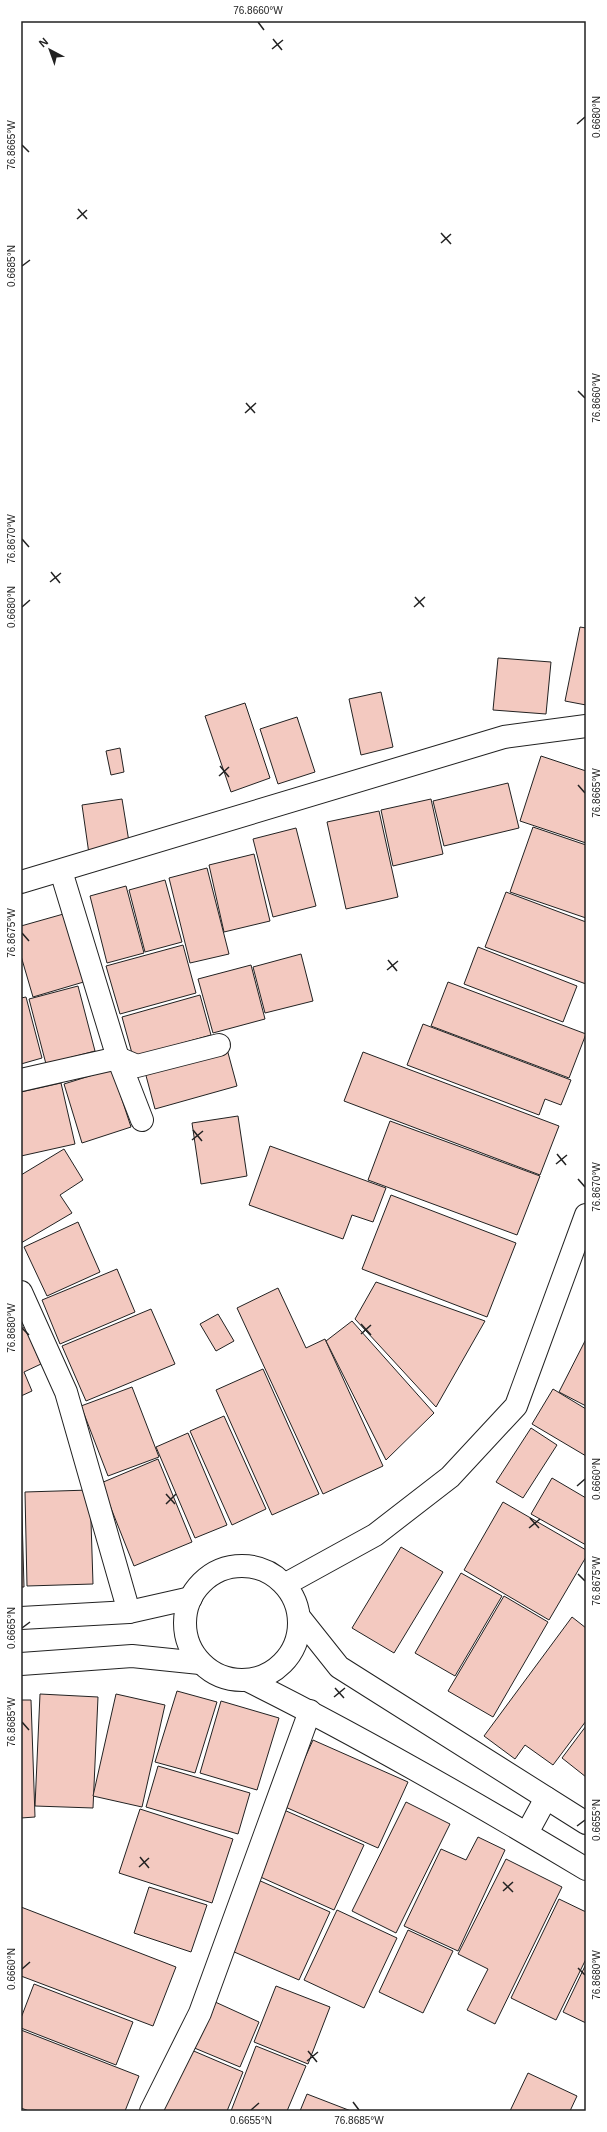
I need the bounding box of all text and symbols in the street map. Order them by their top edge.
text: 76.8660°W [233,5,283,16]
north arrow [30,30,70,70]
text: N [37,35,50,50]
text: 0.6680°N [591,96,602,138]
text: 76.8665°W [6,120,17,170]
text: 0.6685°N [6,245,17,287]
text: 76.8660°W [591,373,602,423]
text: 76.8670°W [6,514,17,564]
text: 0.6680°N [6,586,17,628]
text: 76.8665°W [591,768,602,818]
text: 76.8675°W [6,908,17,958]
text: 76.8670°W [591,1162,602,1212]
text: 76.8680°W [6,1303,17,1353]
text: 0.6660°N [591,1458,602,1500]
text: 76.8675°W [591,1556,602,1606]
text: 0.6665°N [6,1607,17,1649]
text: 76.8685°W [6,1697,17,1747]
text: 0.6655°N [591,1799,602,1841]
text: 0.6660°N [6,1948,17,1990]
text: 76.8680°W [591,1950,602,2000]
text: 0.6655°N [230,2115,272,2126]
text: 76.8685°W [334,2115,384,2126]

